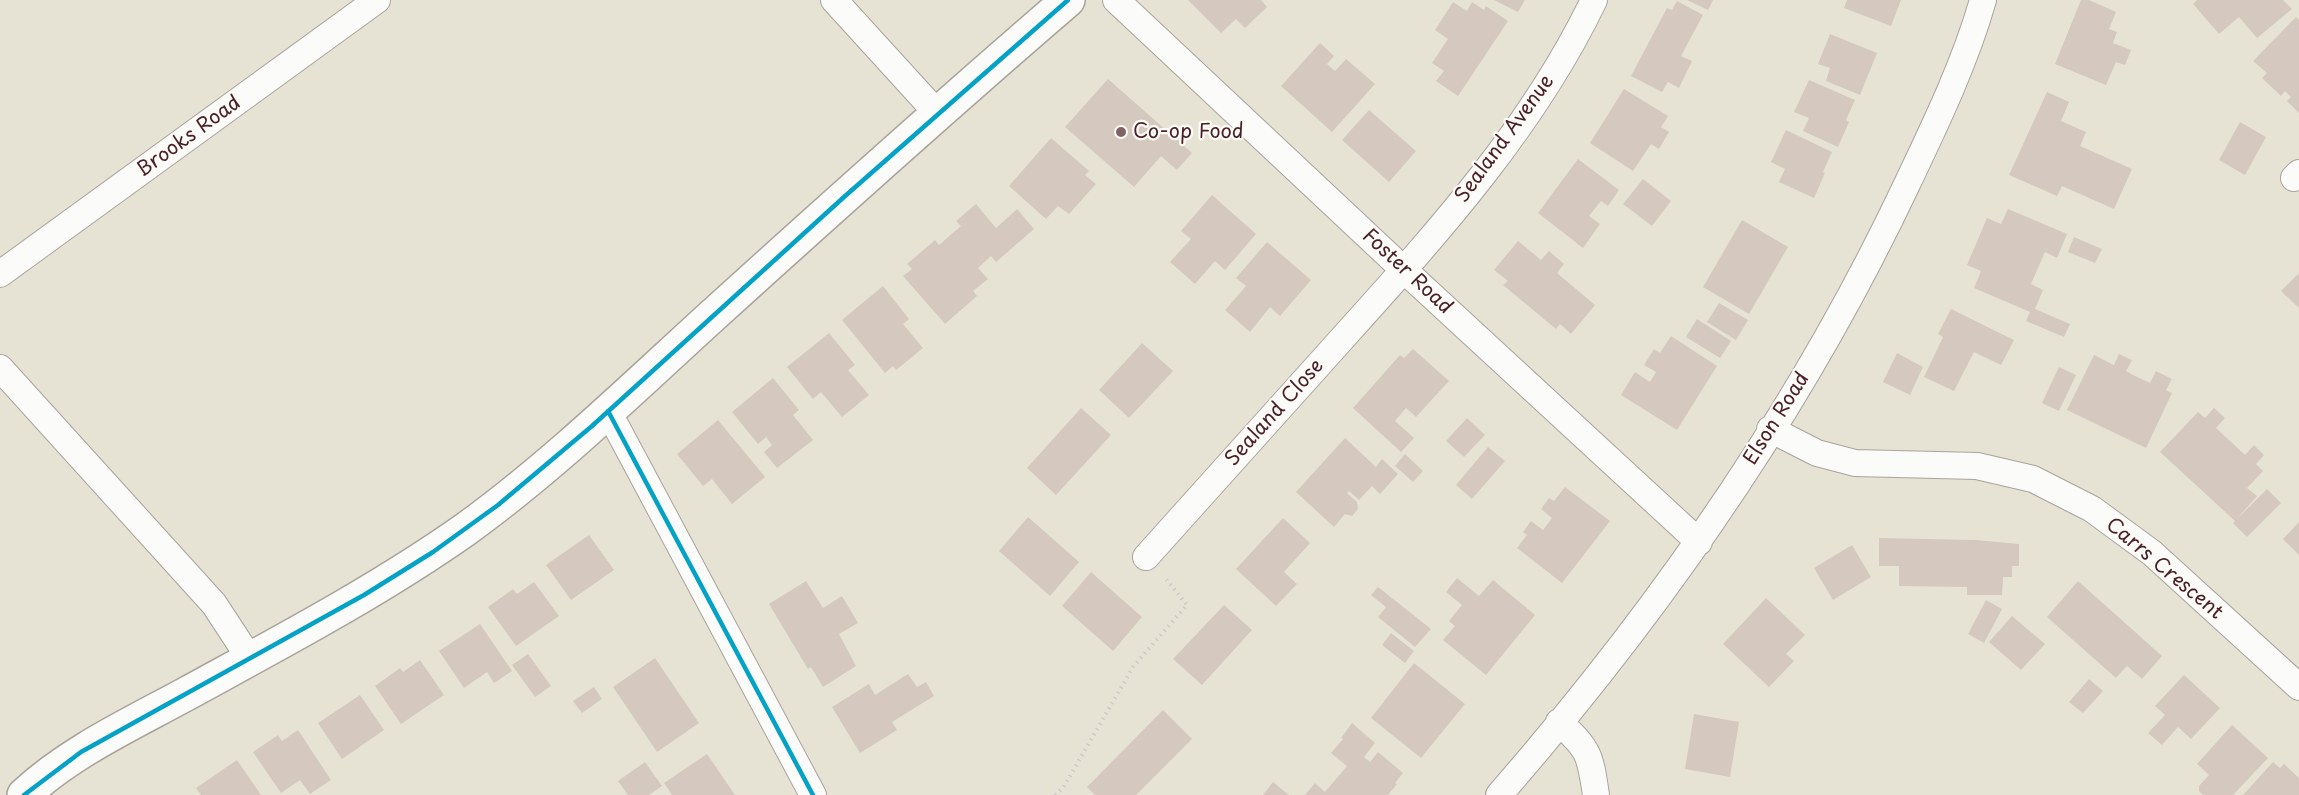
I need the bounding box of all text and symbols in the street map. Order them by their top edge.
street label: Sealand Avenue [1451,70,1559,208]
street label: Brooks Road [132,91,246,183]
place label: Co-op Food [1133,120,1244,144]
marker: Co-op Food [1114,125,1128,139]
street label: Foster Road [1357,224,1457,320]
street label: Sealand Close [1221,355,1329,471]
street label: Elson Road [1739,368,1815,470]
street label: Carrs Crescent [2101,513,2227,625]

